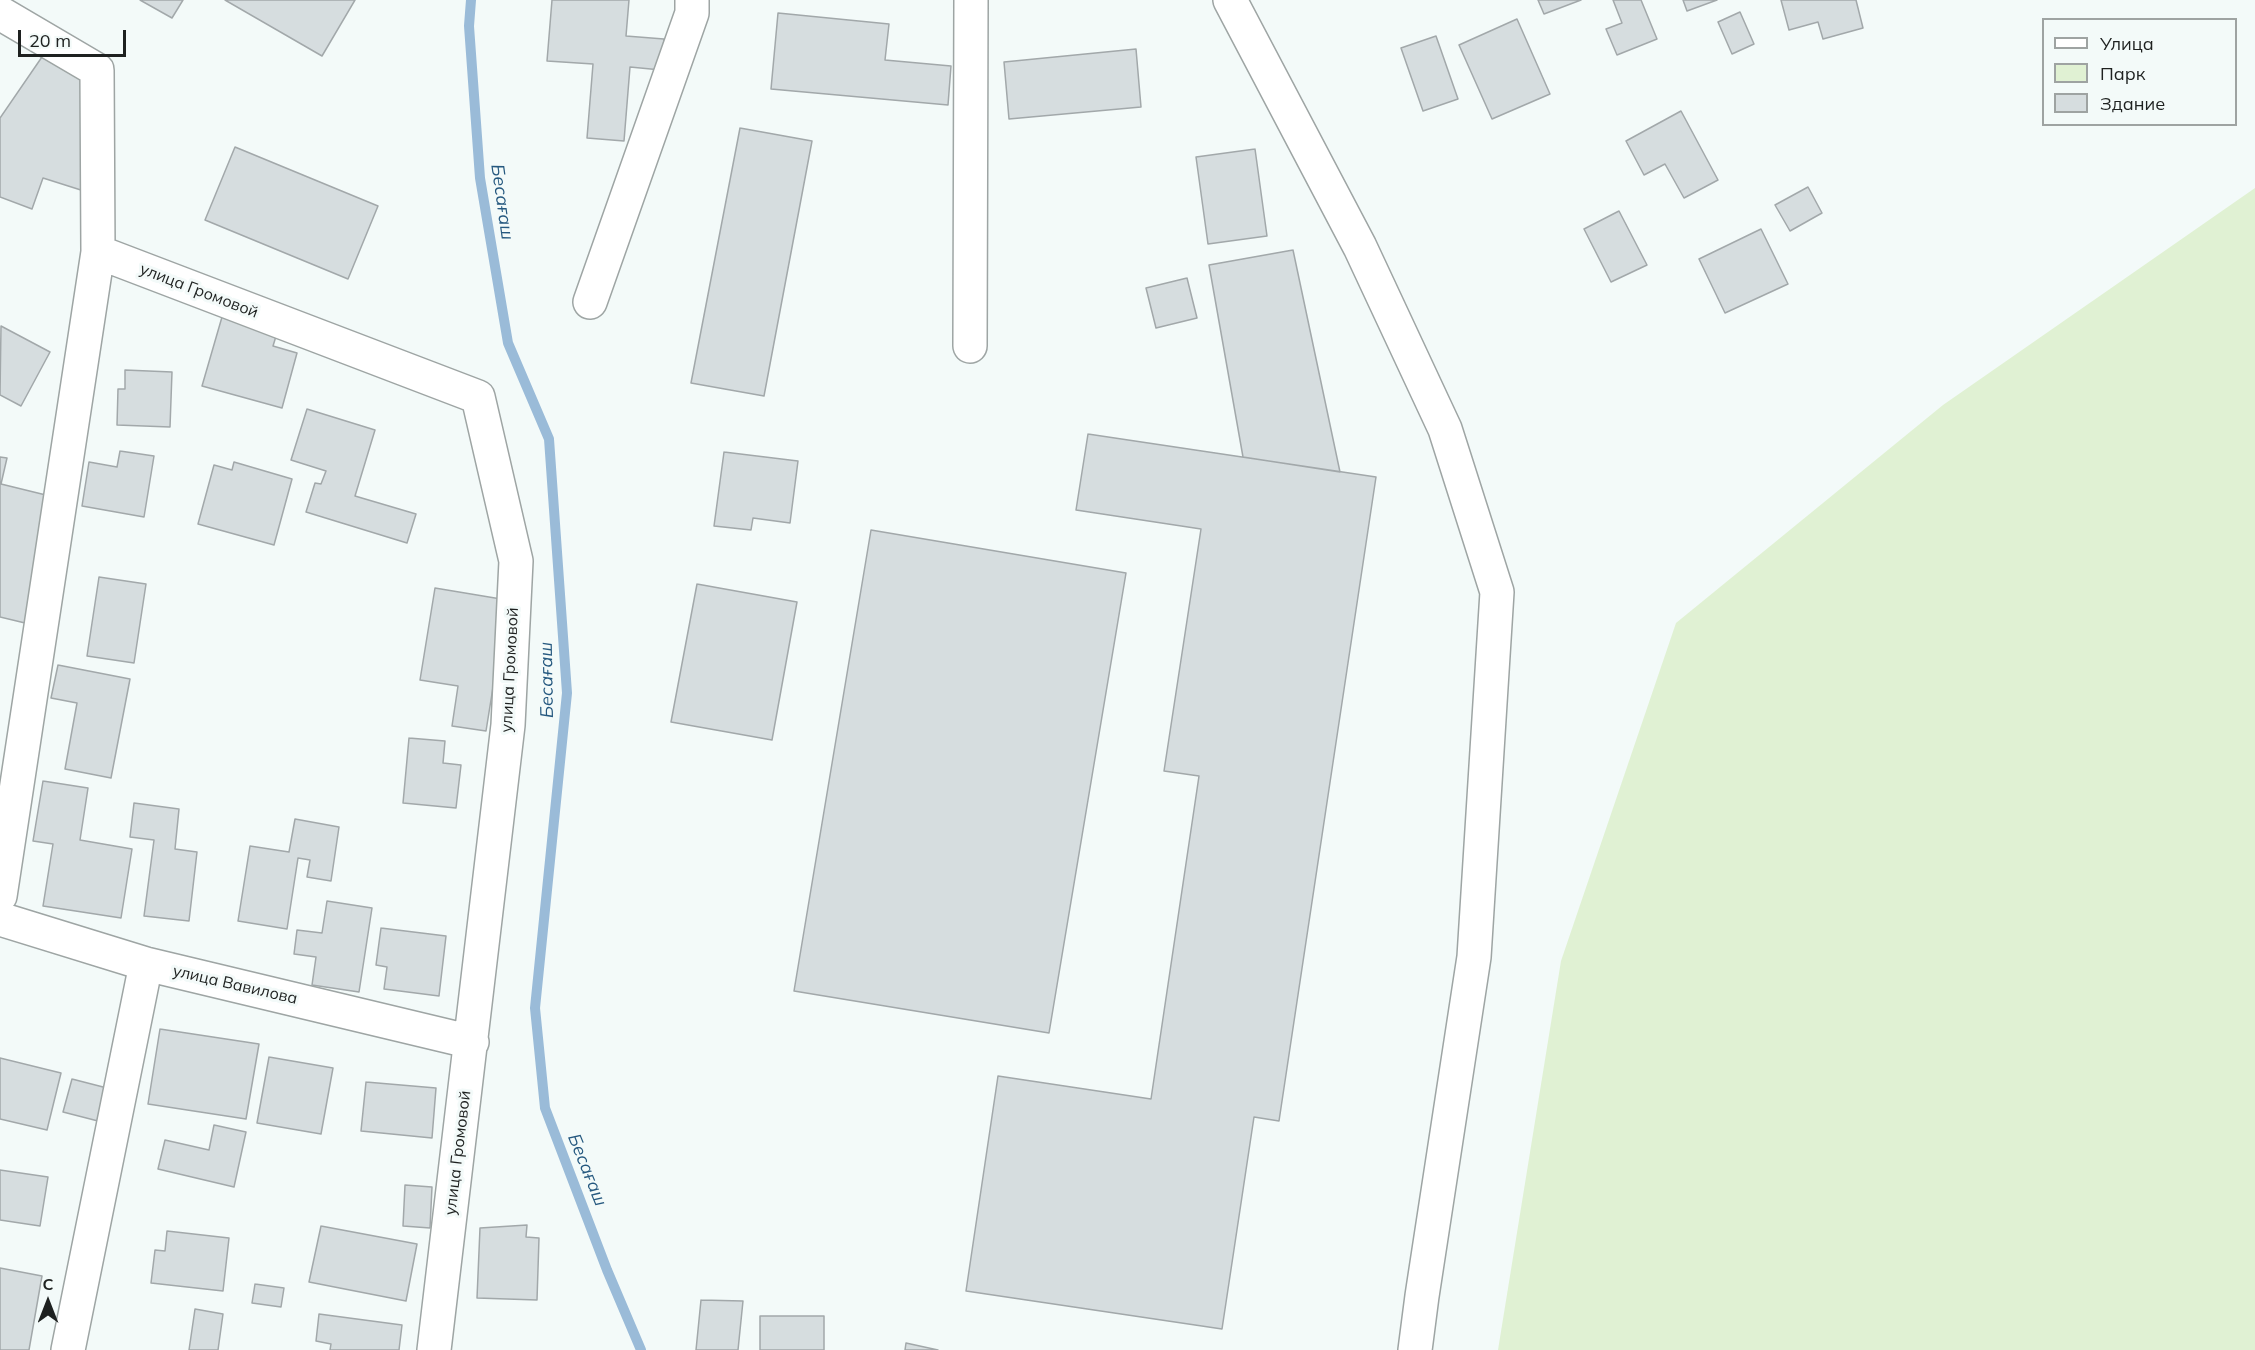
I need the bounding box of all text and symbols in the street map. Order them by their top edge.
scale bar [21,18,129,56]
legend [2042,18,2237,126]
text: 20 m [29,29,71,52]
text: Улица [2100,32,2154,55]
text: Парк [2100,62,2145,85]
text: Здание [2100,92,2165,115]
water label: Бесағаш [486,163,518,241]
street label: улица Громовой [137,260,261,322]
street label: улица Громовой [497,607,523,733]
water label: Бесағаш [536,642,558,718]
street label: улица Вавилова [171,961,299,1009]
street label: улица Громовой [441,1090,475,1216]
water label: Бесағаш [563,1131,611,1209]
north arrow [18,1272,78,1332]
text: С [43,1274,53,1294]

